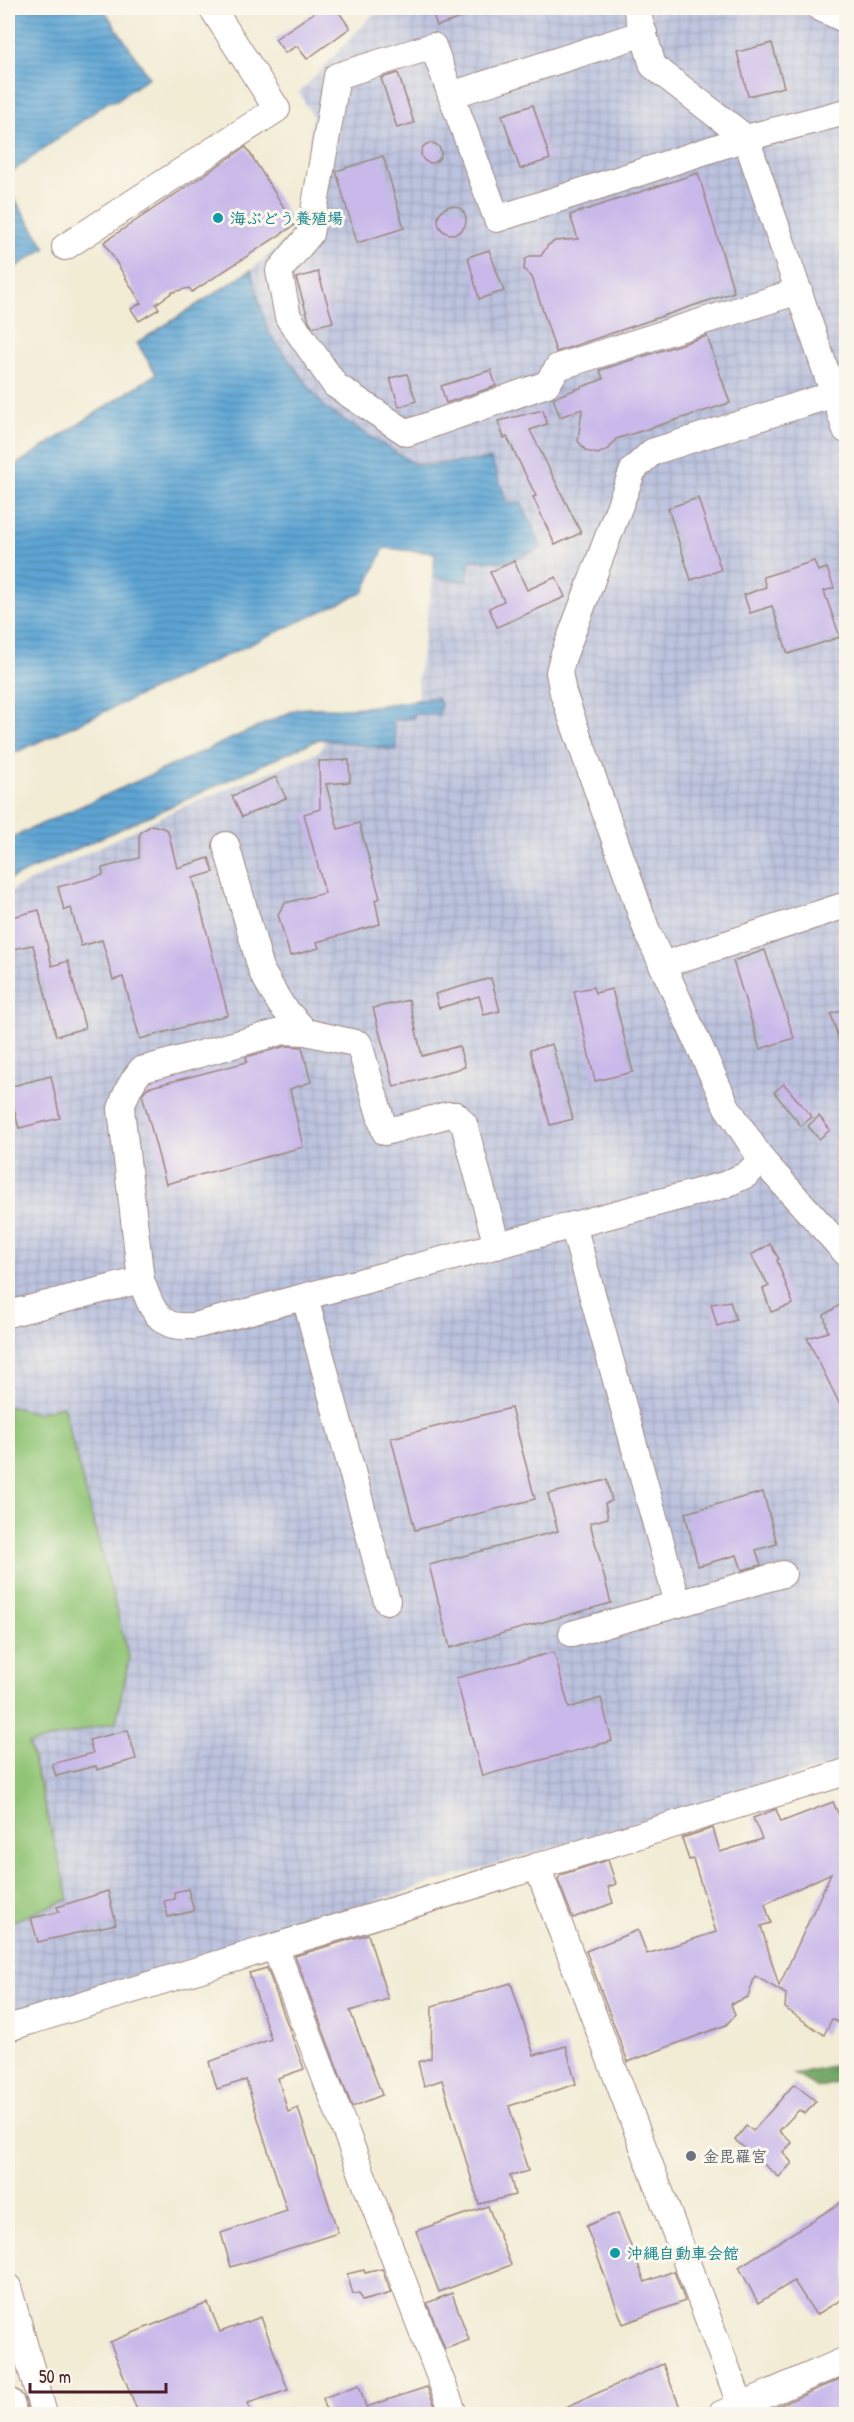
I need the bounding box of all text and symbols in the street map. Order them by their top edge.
place label: 海ぶどう養殖場 [230,207,343,229]
marker: 海ぶどう養殖場 [211,211,225,225]
place label: 金毘羅宮 [703,2145,767,2167]
marker: 金毘羅宮 [684,2149,698,2163]
place label: 沖縄自動車会館 [627,2242,739,2264]
marker: 沖縄自動車会館 [608,2246,622,2260]
scale bar [30,2356,166,2394]
text: 50 m [39,2364,71,2389]

